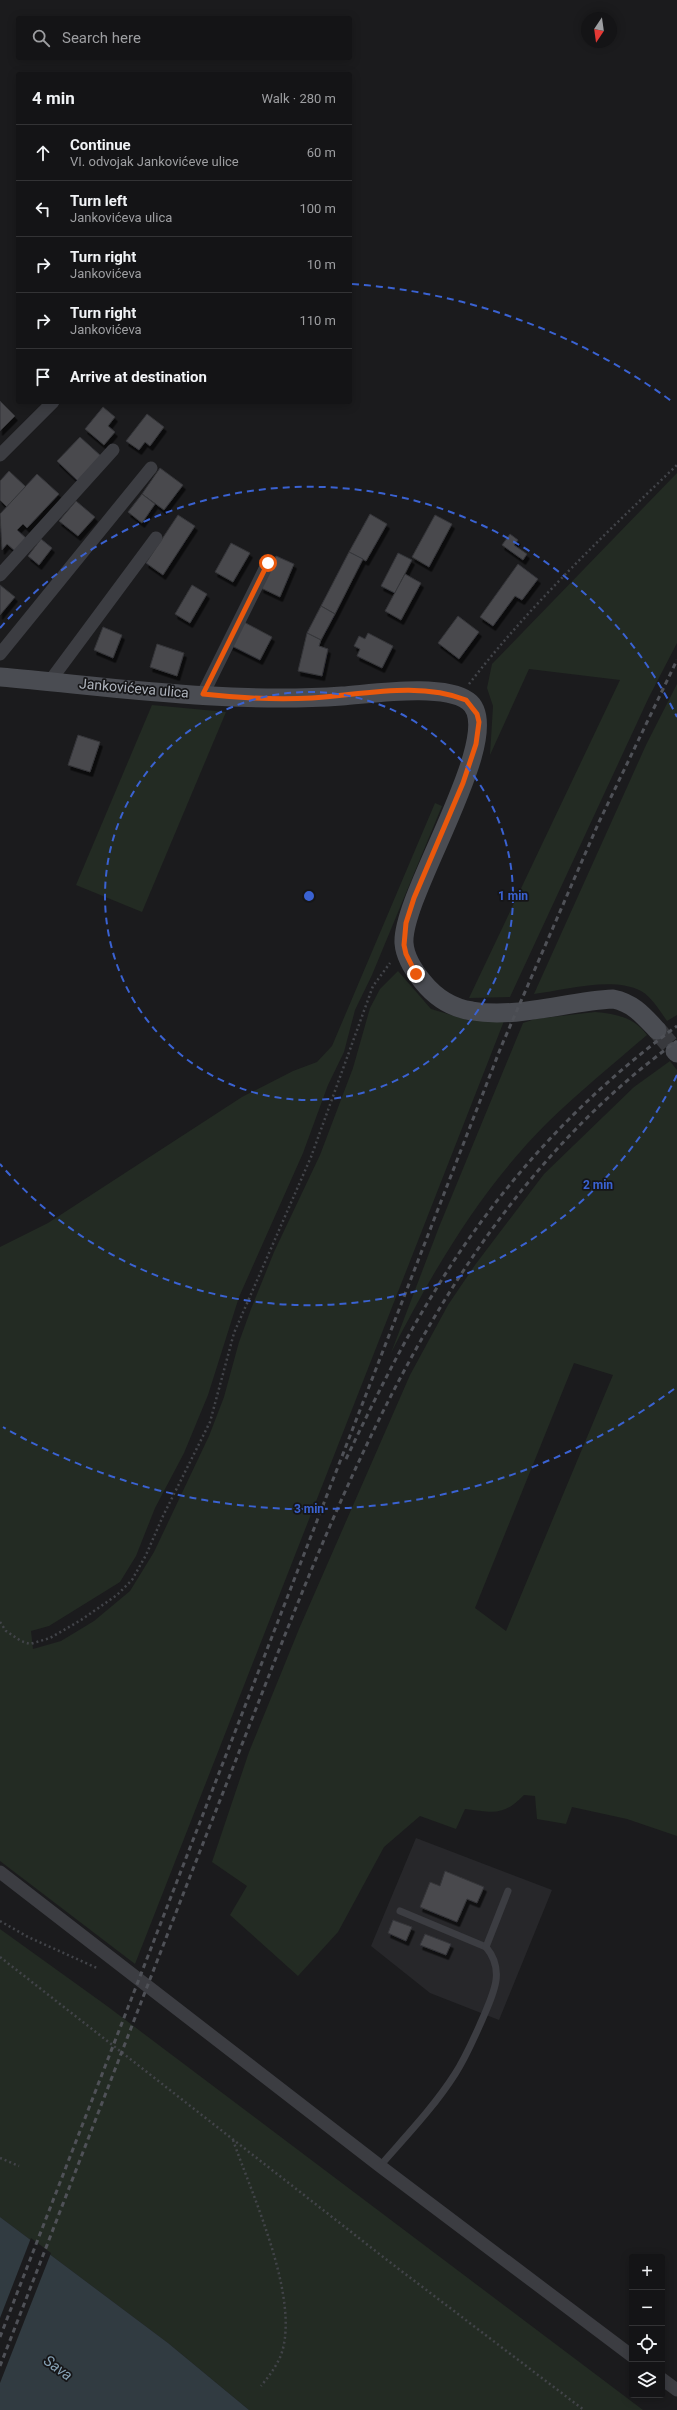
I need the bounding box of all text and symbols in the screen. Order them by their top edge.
north arrow [581,12,617,48]
search box [16,16,352,60]
icon: search [30,27,52,49]
text: Search here [62,29,141,47]
text: 4 min [32,88,75,108]
text: Walk · 280 m [261,91,336,106]
text: Continue [70,136,131,154]
icon: ahead [32,142,54,164]
text: 60 m [307,145,336,160]
text: VI. odvojak Jankovićeve ulice [70,154,239,169]
text: Turn left [70,192,127,210]
icon: left [32,198,54,220]
text: 100 m [299,201,336,216]
text: Jankovićeva ulica [70,210,172,225]
text: Turn right [70,248,136,266]
icon: right [32,254,54,276]
text: 10 m [307,257,336,272]
text: Jankovićeva [70,266,142,281]
text: Turn right [70,304,136,322]
icon: right [32,310,54,332]
text: 110 m [299,313,336,328]
text: Jankovićeva [70,322,142,337]
icon: arrive [32,366,54,388]
text: Arrive at destination [70,368,207,386]
route start [259,554,277,572]
street label: Jankovićeva ulica [78,675,190,701]
centre of rings [302,889,316,903]
text: 1 min [498,889,528,903]
route end [407,965,425,983]
text: 2 min [583,1178,613,1192]
text: 3 min [294,1502,324,1516]
map controls [629,2254,665,2398]
button: + [629,2254,665,2290]
button: − [629,2290,665,2326]
button: locate [629,2326,665,2362]
water label: Sava [40,2352,76,2385]
button: layers [629,2362,665,2398]

